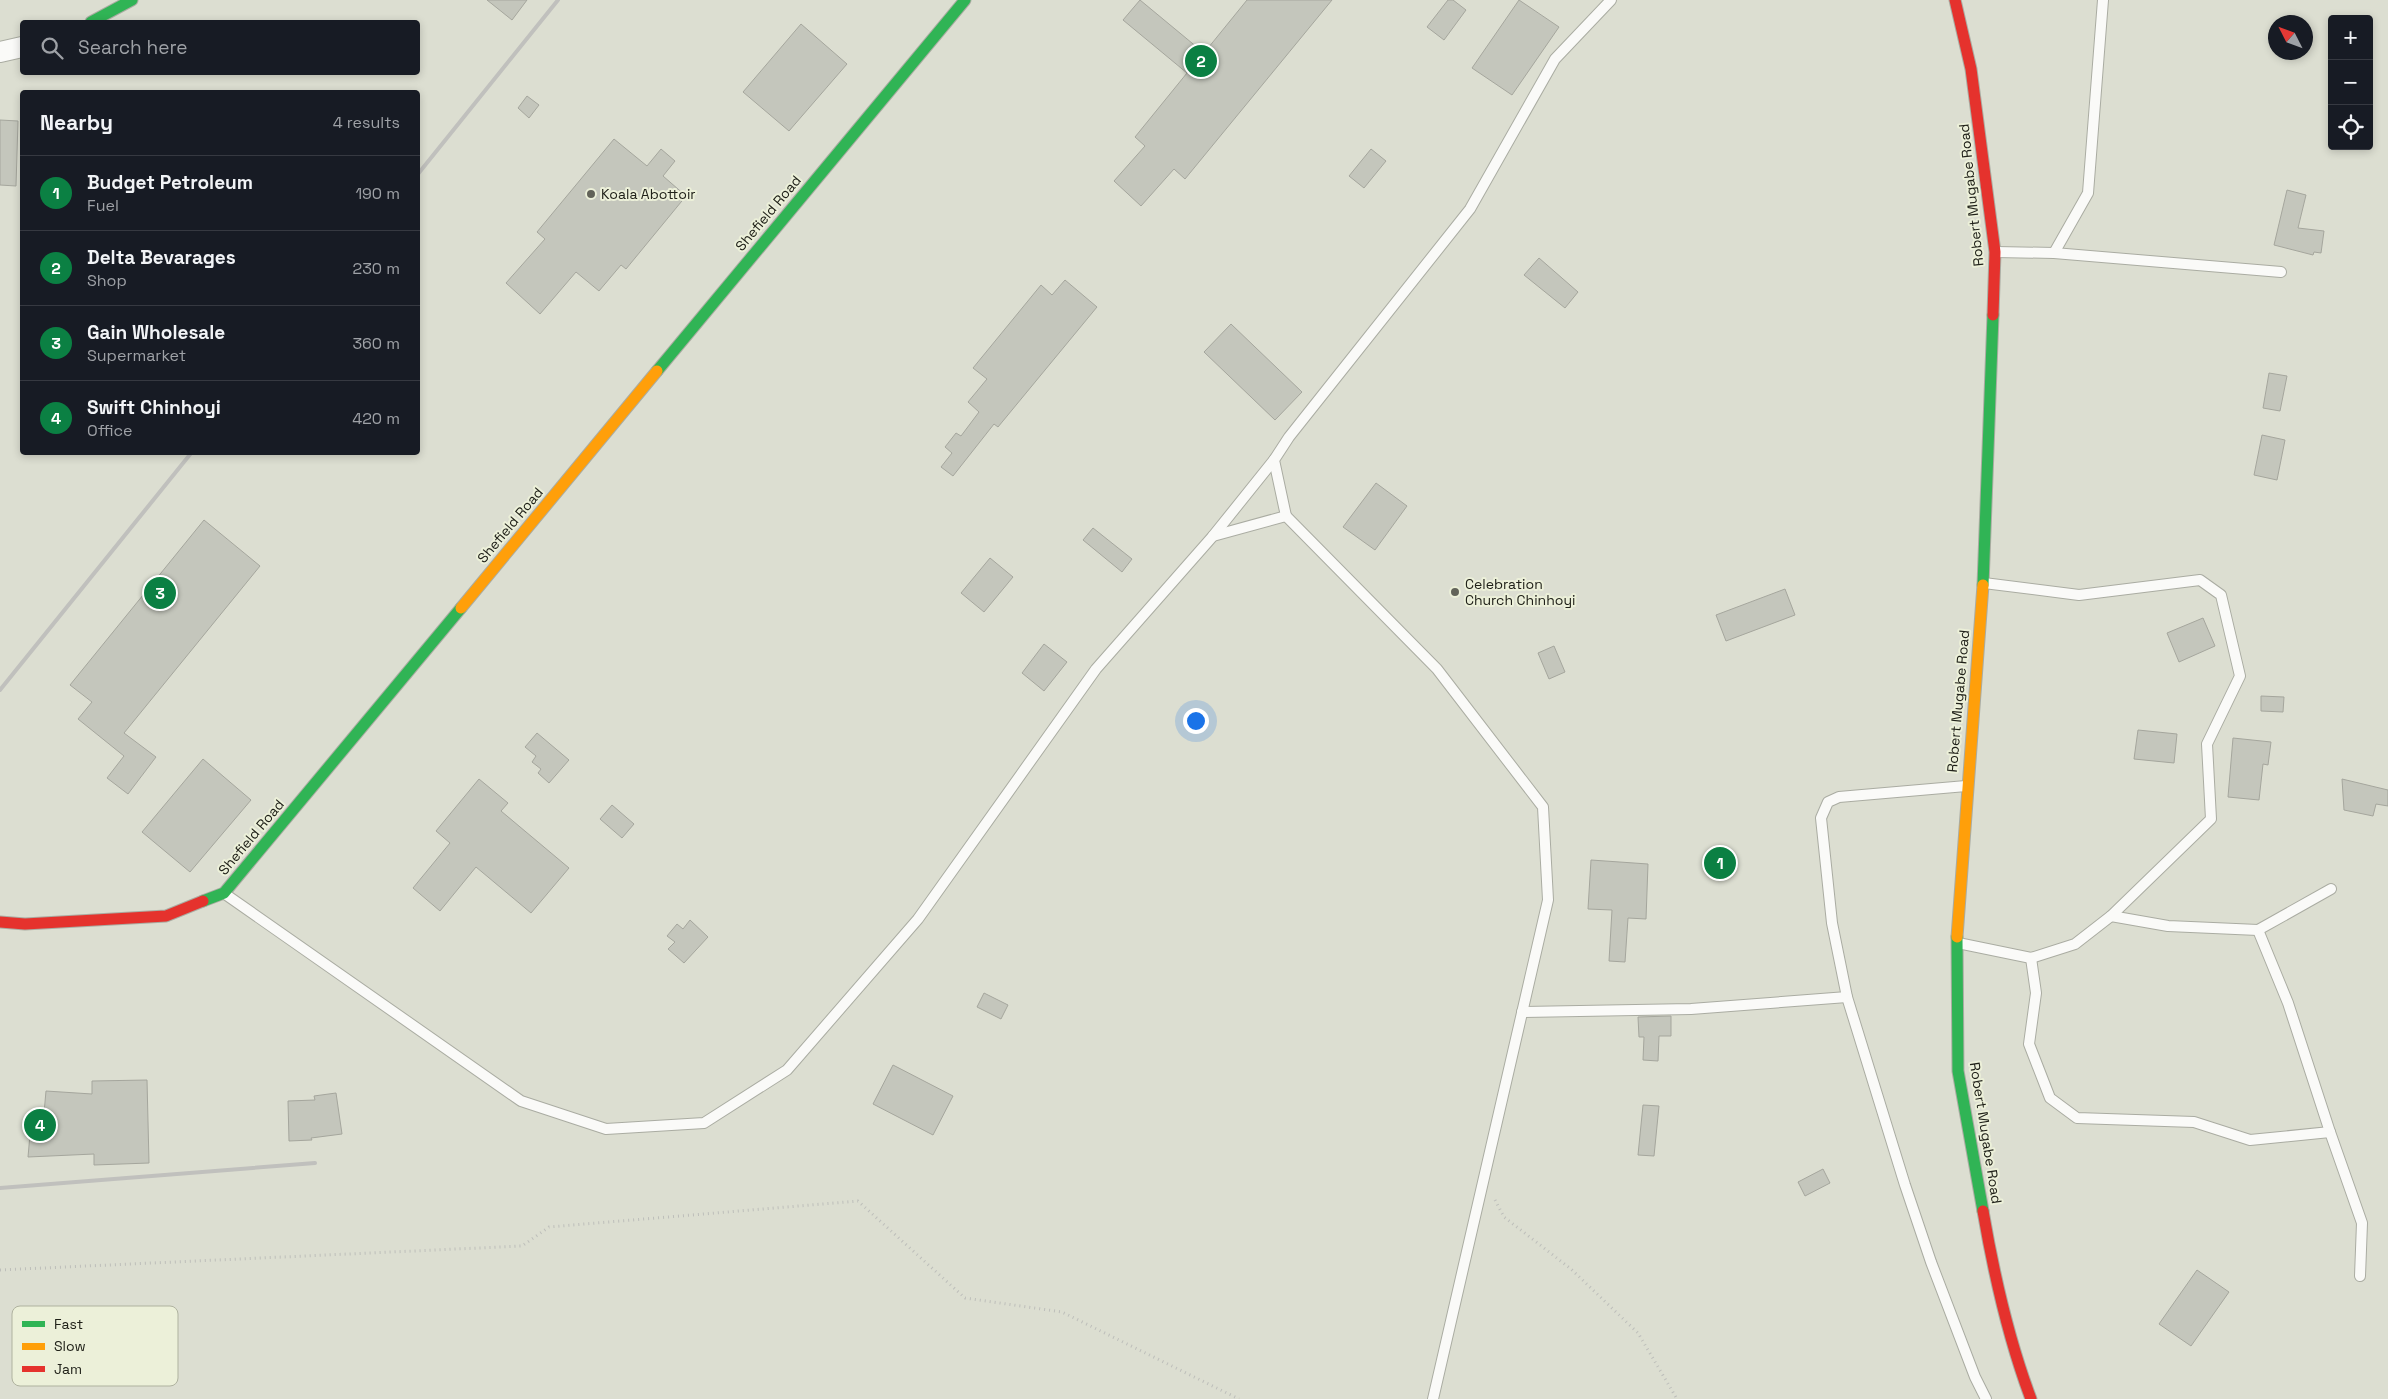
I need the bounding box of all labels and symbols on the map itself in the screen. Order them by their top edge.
north arrow [2268,15,2313,60]
pin: 2 [1185,42,1217,80]
street label: Robert Mugabe Road [1955,123,1987,267]
street label: Shefield Road [731,172,805,254]
place label: Koala Abottoir [601,185,696,203]
marker: Koala Abottoir [585,188,597,200]
street label: Shefield Road [473,484,547,566]
pin: 3 [144,574,176,612]
place label: Celebration Church Chinhoyi [1465,575,1575,609]
marker: Celebration Church Chinhoyi [1449,586,1461,598]
street label: Robert Mugabe Road [1943,629,1973,773]
your location [1183,708,1209,734]
street label: Shefield Road [214,796,288,878]
pin: 1 [1704,844,1736,882]
street label: Robert Mugabe Road [1966,1061,2006,1205]
pin: 4 [24,1106,56,1144]
legend [12,1306,178,1386]
text: Fast [54,1315,83,1333]
text: Slow [54,1337,86,1355]
text: Jam [54,1360,82,1378]

